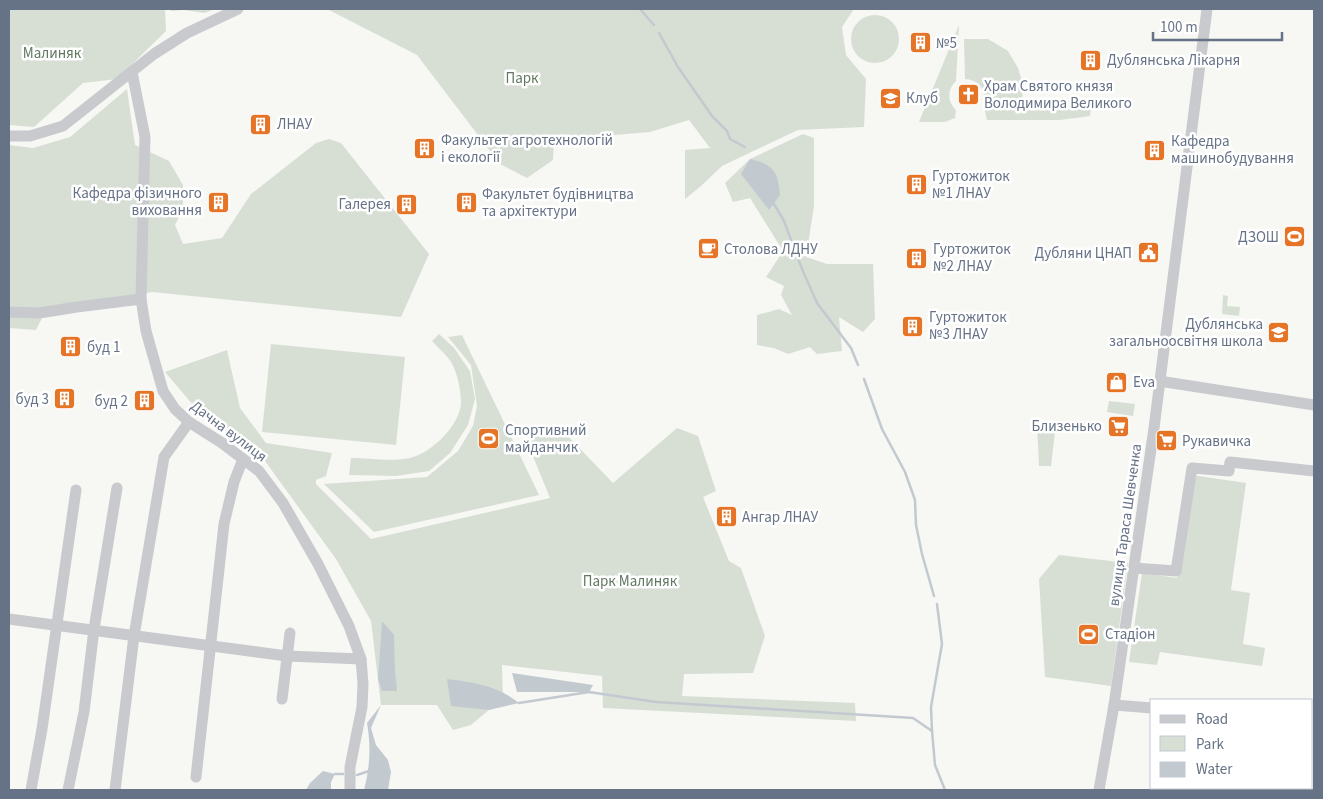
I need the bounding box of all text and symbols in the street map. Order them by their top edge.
scale bar [1153,10,1282,42]
text: 100 m [1160,17,1198,38]
building icon: №5 [908,31,932,55]
place label: №5 [936,33,957,54]
park label: Малиняк [23,43,82,64]
building icon: Дублянська Лікарня [1079,48,1103,72]
place label: Дублянська Лікарня [1107,50,1240,71]
park label: Парк [506,68,539,89]
place label: Храм Святого князя Володимира Великого [984,76,1132,114]
church icon: Храм Святого князя Володимира Великого [956,83,980,107]
school or university icon: Клуб [878,86,902,110]
place label: Клуб [906,88,938,109]
building icon: ЛНАУ [249,112,273,136]
place label: ЛНАУ [277,114,312,135]
place label: Факультет агротехнологій і екології [441,130,613,168]
place label: Кафедра машинобудування [1171,131,1294,169]
building icon: Факультет агротехнологій і екології [413,137,437,161]
building icon: Кафедра машинобудування [1143,138,1167,162]
place label: Гуртожиток №1 ЛНАУ [932,166,1010,204]
building icon: Гуртожиток №1 ЛНАУ [904,173,928,197]
place label: Кафедра фізичного виховання [73,183,202,221]
place label: Факультет будівництва та архітектури [482,184,634,222]
building icon: Кафедра фізичного виховання [206,190,230,214]
building icon: Факультет будівництва та архітектури [454,191,478,215]
building icon: Галерея [395,192,419,216]
place label: Галерея [339,194,391,215]
sports icon: ДЗОШ [1283,225,1307,249]
place label: ДЗОШ [1238,227,1279,248]
cafe icon: Столова ЛДНУ [696,237,720,261]
place label: Столова ЛДНУ [724,239,818,260]
place label: Гуртожиток №2 ЛНАУ [933,239,1011,277]
public building icon: Дубляни ЦНАП [1136,241,1160,265]
place label: Дубляни ЦНАП [1035,243,1132,264]
building icon: Гуртожиток №2 ЛНАУ [905,246,929,270]
place label: Гуртожиток №3 ЛНАУ [929,307,1007,345]
building icon: Гуртожиток №3 ЛНАУ [901,314,925,338]
place label: Дублянська загальноосвітня школа [1109,314,1263,352]
school or university icon: Дублянська загальноосвітня школа [1267,321,1291,345]
building icon: буд 1 [59,335,83,359]
place label: буд 1 [87,337,120,358]
shop icon: Eva [1105,370,1129,394]
place label: Eva [1133,372,1155,393]
building icon: буд 3 [53,387,77,411]
place label: буд 3 [16,389,49,410]
building icon: буд 2 [132,389,156,413]
place label: буд 2 [95,391,128,412]
street label: Дачна вулиця [186,396,271,467]
supermarket icon: Близенько [1106,414,1130,438]
place label: Близенько [1031,416,1102,437]
place label: Спортивний майданчик [505,420,586,458]
sports icon: Спортивний майданчик [477,427,501,451]
supermarket icon: Рукавичка [1154,429,1178,453]
place label: Рукавичка [1182,431,1251,452]
street label: вулиця Тараса Шевченка [1104,442,1147,608]
building icon: Ангар ЛНАУ [714,505,738,529]
place label: Ангар ЛНАУ [742,507,819,528]
park label: Парк Малиняк [583,571,678,592]
sports icon: Стадіон [1077,622,1101,646]
place label: Стадіон [1105,624,1156,645]
legend [1150,699,1313,789]
text: Road [1196,709,1228,730]
text: Park [1196,734,1225,755]
text: Water [1196,759,1233,780]

